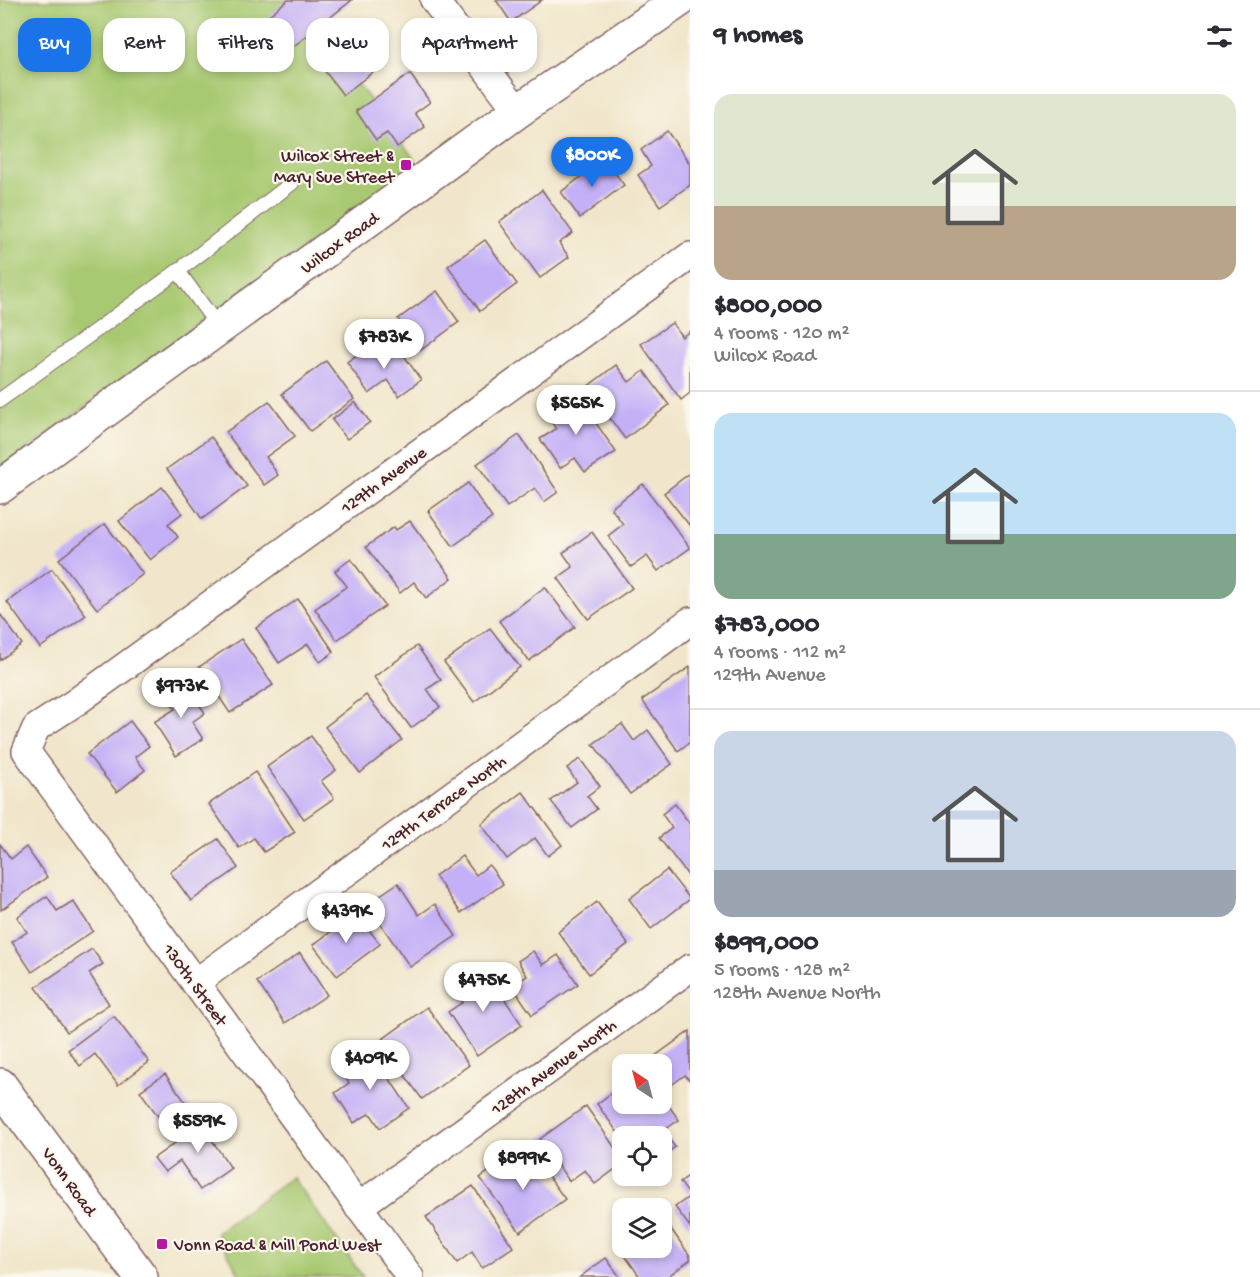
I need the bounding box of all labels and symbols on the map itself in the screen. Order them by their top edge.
pin: $800K [550,137,634,188]
place label: Wilcox Street & Mary Sue Street [274,147,396,189]
marker: Wilcox Street & Mary Sue Street [399,158,413,172]
street label: Wilcox Road [297,208,385,279]
pin: $783K [342,319,426,370]
pin: $565K [534,385,618,436]
street label: 129th Avenue [337,443,432,520]
pin: $973K [139,668,223,719]
street label: 129th Terrace North [377,751,511,857]
pin: $439K [304,893,388,944]
street label: 130th Street [157,940,232,1032]
pin: $475K [441,962,525,1013]
street label: 128th Avenue North [487,1015,622,1121]
pin: $409K [328,1040,412,1091]
north arrow [612,1054,672,1114]
pin: $559K [156,1103,240,1154]
pin: $899K [481,1140,565,1191]
street label: Vonn Road [35,1143,101,1222]
place label: Vonn Road & Mill Pond West [173,1236,382,1257]
marker: Vonn Road & Mill Pond West [155,1237,169,1251]

